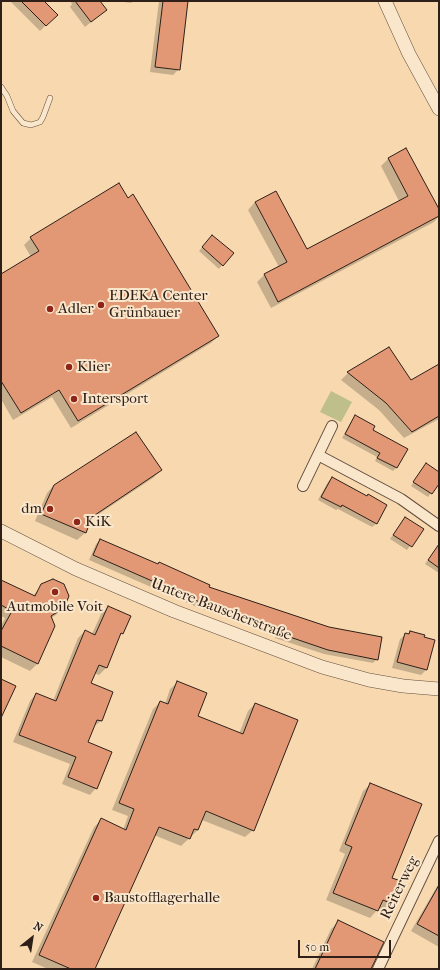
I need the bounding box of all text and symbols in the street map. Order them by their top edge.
place label: EDEKA Center Grünbauer [109,287,208,322]
place label: Adler [58,300,94,318]
marker: EDEKA Center Grünbauer [96,300,106,310]
marker: Adler [45,304,55,314]
place label: Klier [77,358,110,376]
marker: Klier [64,362,74,372]
place label: Intersport [82,390,149,408]
marker: Intersport [69,394,79,404]
place label: dm [21,500,42,518]
marker: dm [45,504,55,514]
place label: KiK [85,513,111,531]
marker: KiK [72,517,82,527]
street label: Untere Bauscherstraße [148,575,294,645]
marker: Autmobile Voit [50,587,60,597]
place label: Autmobile Voit [7,598,103,616]
street label: Reiterweg [377,853,423,923]
place label: Baustofflagerhalle [104,889,220,907]
marker: Baustofflagerhalle [91,893,101,903]
north arrow [12,918,52,958]
text: N [31,919,45,935]
scale bar [300,932,393,958]
text: 50 m [305,940,329,954]

